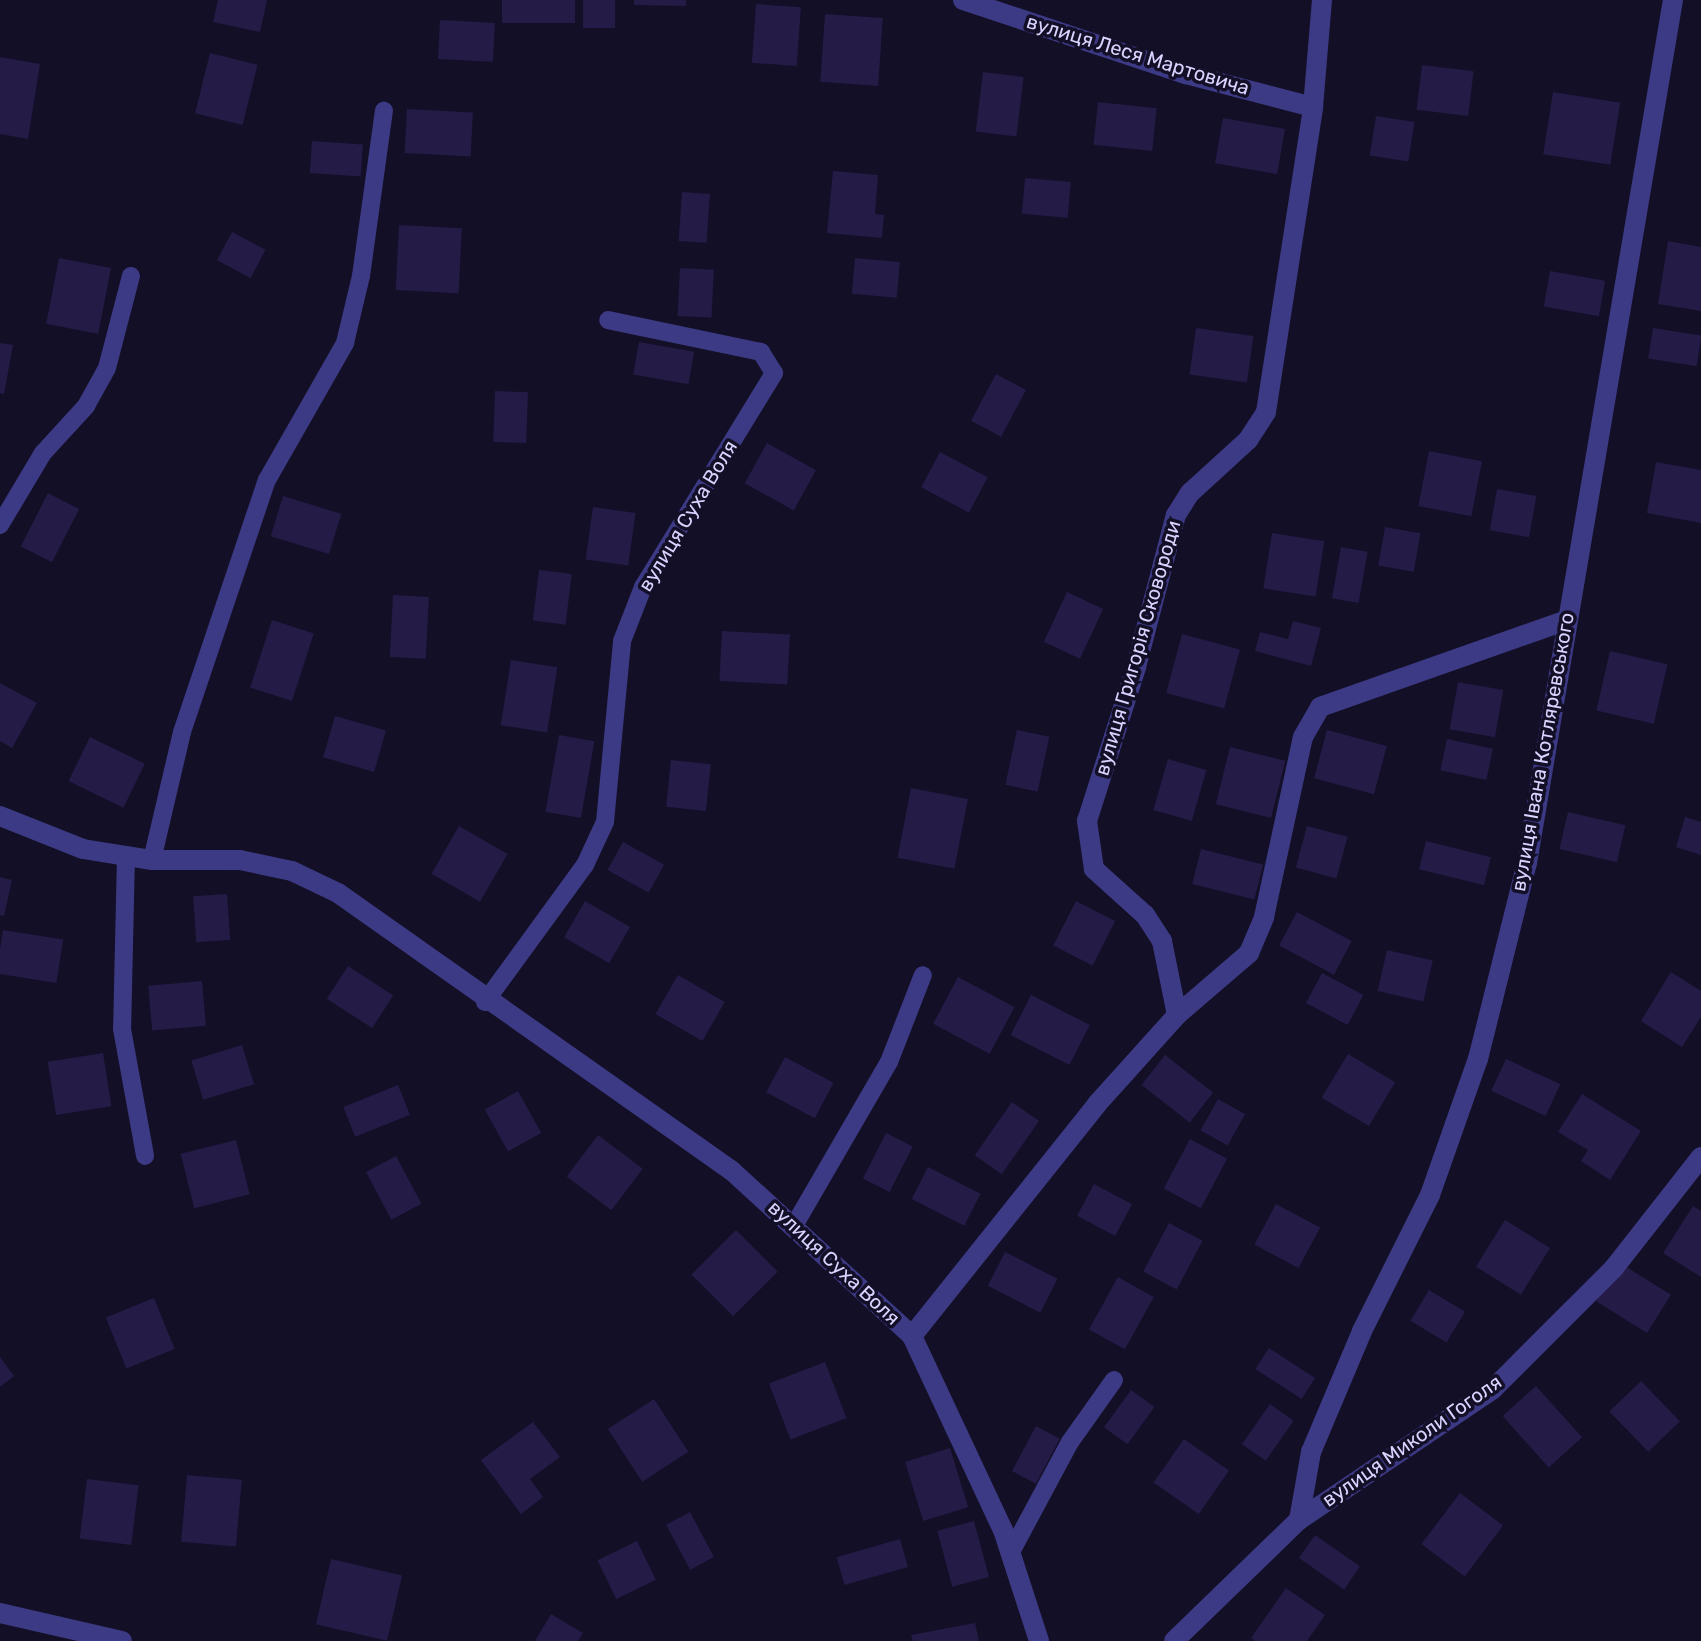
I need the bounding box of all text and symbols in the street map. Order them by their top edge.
street label: вулиця Леся Мартовича [1024,10,1252,100]
street label: вулиця Суха Воля [634,436,742,596]
street label: вулиця Григорія Сковороди [1090,518,1186,778]
street label: вулиця Івана Котляревського [1507,611,1579,893]
street label: вулиця Суха Воля [763,1196,905,1330]
street label: вулиця Миколи Гоголя [1318,1370,1506,1512]

